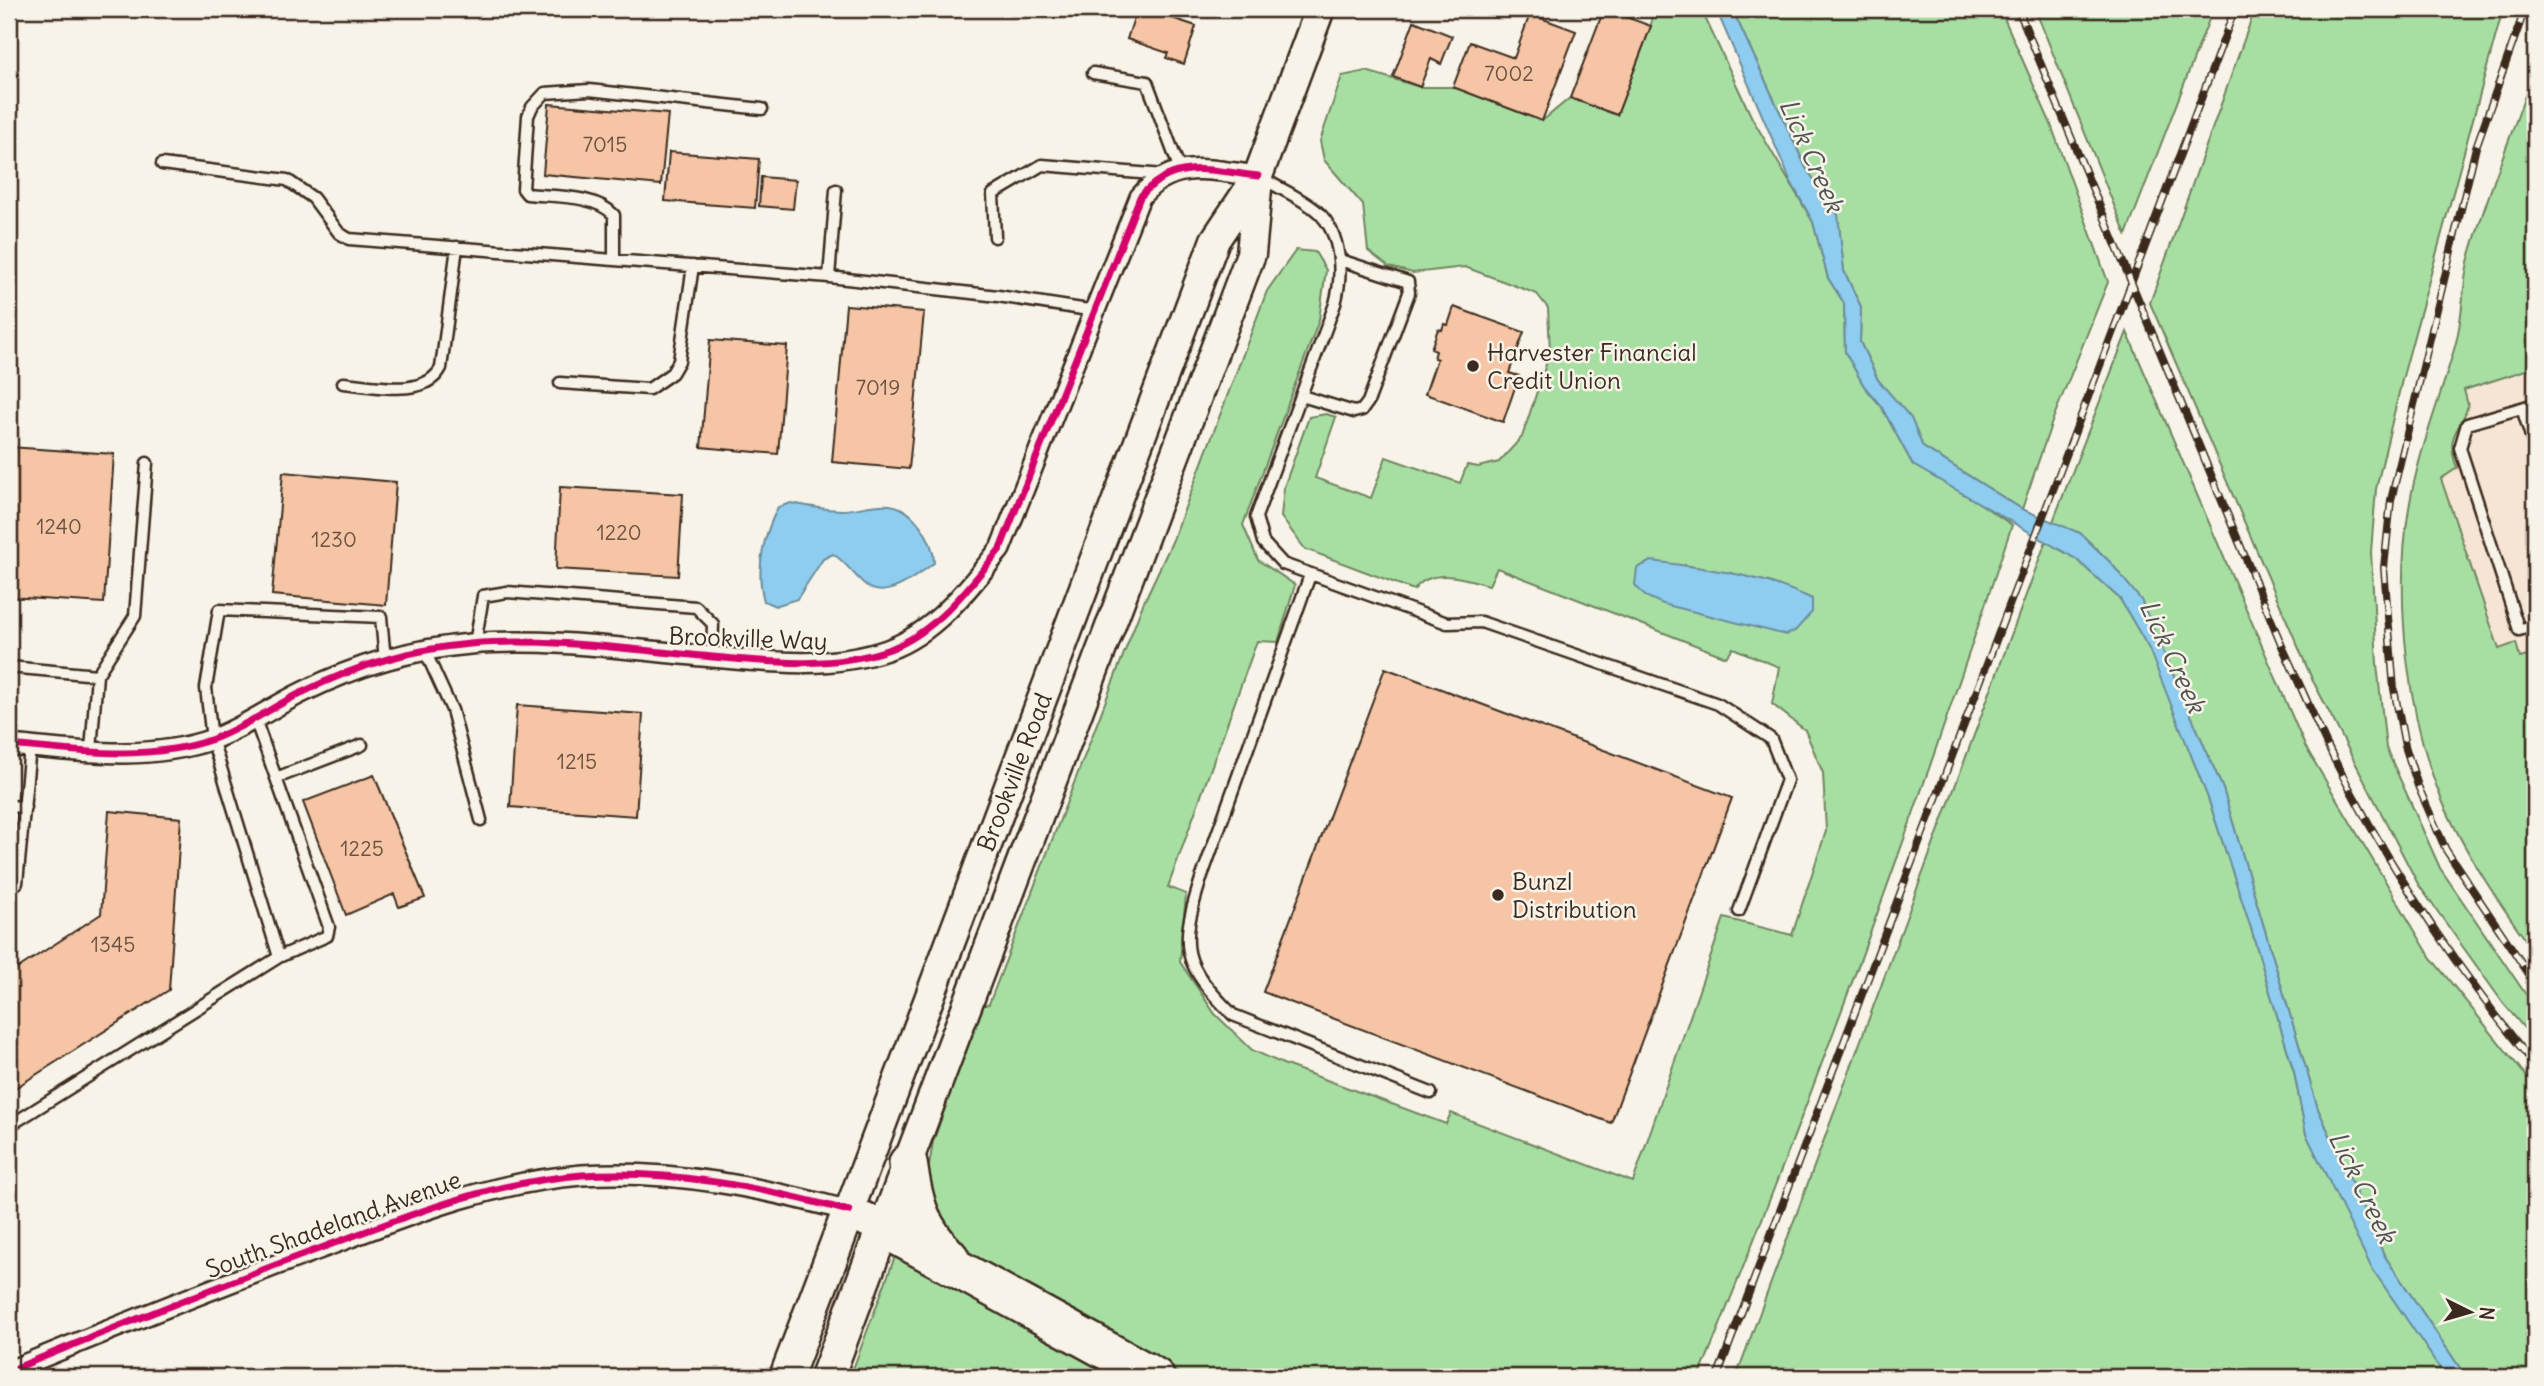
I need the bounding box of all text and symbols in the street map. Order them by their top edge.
house number: 7002 [1484,60,1534,87]
water label: Lick Creek [1772,93,1852,218]
house number: 7015 [583,131,627,158]
place label: Harvester Financial Credit Union [1487,337,1697,395]
marker: Harvester Financial Credit Union [1465,358,1481,374]
house number: 7019 [856,374,900,401]
house number: 1240 [36,513,82,540]
house number: 1220 [596,519,642,546]
house number: 1230 [311,526,357,553]
water label: Lick Creek [2133,594,2214,719]
street label: Brookville Way [668,620,828,656]
street label: Brookville Road [970,689,1058,855]
house number: 1215 [557,748,597,775]
house number: 1225 [340,835,384,862]
place label: Bunzl Distribution [1512,866,1637,924]
marker: Bunzl Distribution [1490,887,1506,903]
house number: 1345 [91,931,135,958]
water label: Lick Creek [2322,1126,2405,1250]
street label: South Shadeland Avenue [201,1164,465,1284]
north arrow [2436,1278,2506,1348]
text: N [2474,1306,2499,1321]

